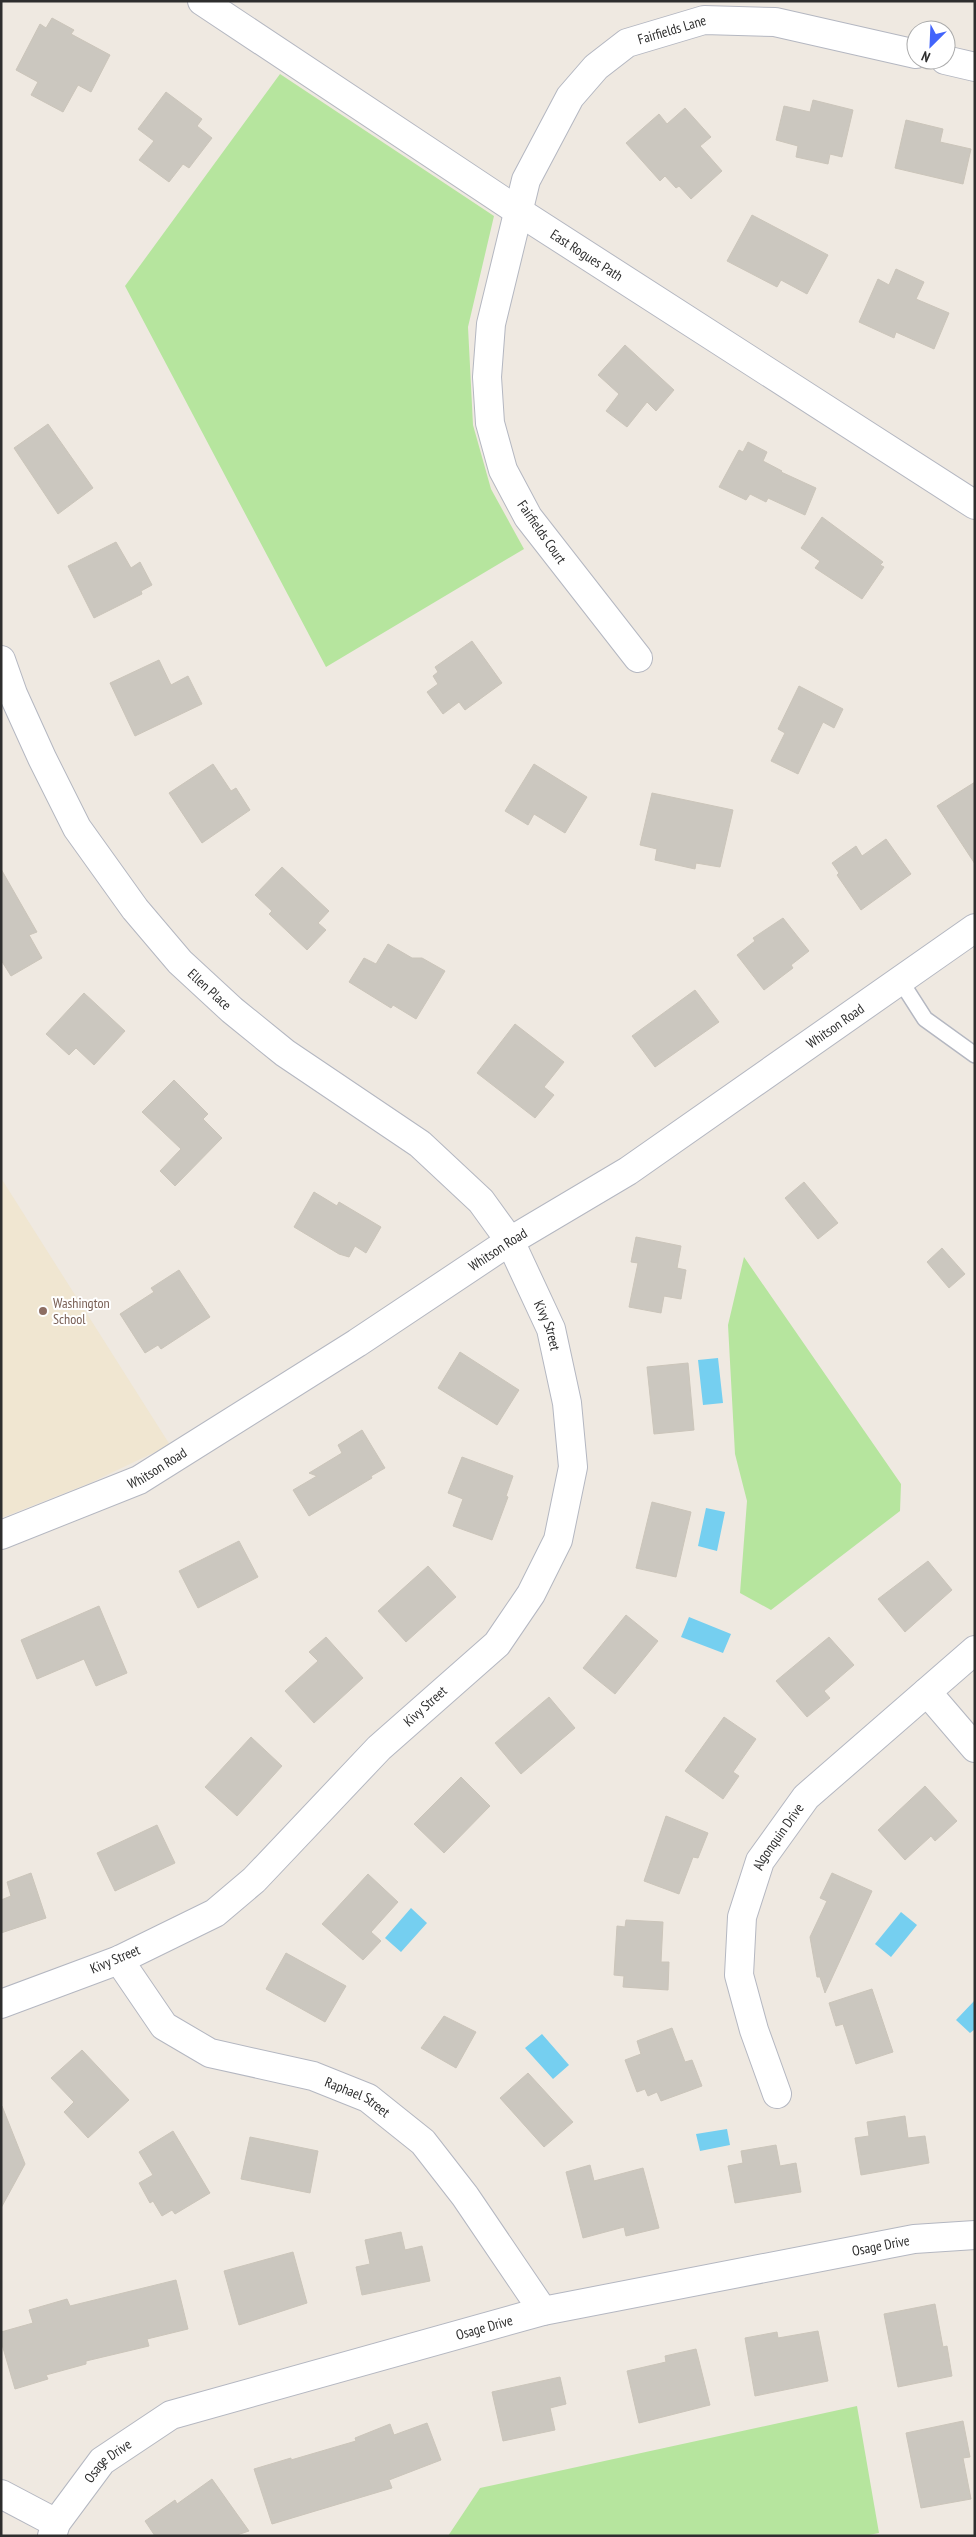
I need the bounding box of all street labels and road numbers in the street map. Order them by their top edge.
street label: Fairfields Lane [636,11,708,48]
street label: East Rogues Path [547,225,626,285]
street label: Fairfields Court [514,497,570,567]
street label: Ellen Place [184,965,235,1014]
street label: Whitson Road [803,1000,867,1052]
street label: Whitson Road [465,1224,530,1275]
street label: Kivy Street [530,1297,564,1352]
street label: Whitson Road [125,1443,190,1493]
street label: Kivy Street [400,1682,451,1730]
street label: Algonquin Drive [749,1799,808,1872]
street label: Kivy Street [87,1940,143,1978]
street label: Raphael Street [322,2073,394,2121]
street label: Osage Drive [850,2231,911,2260]
street label: Osage Drive [454,2311,515,2344]
street label: Osage Drive [80,2435,135,2486]

